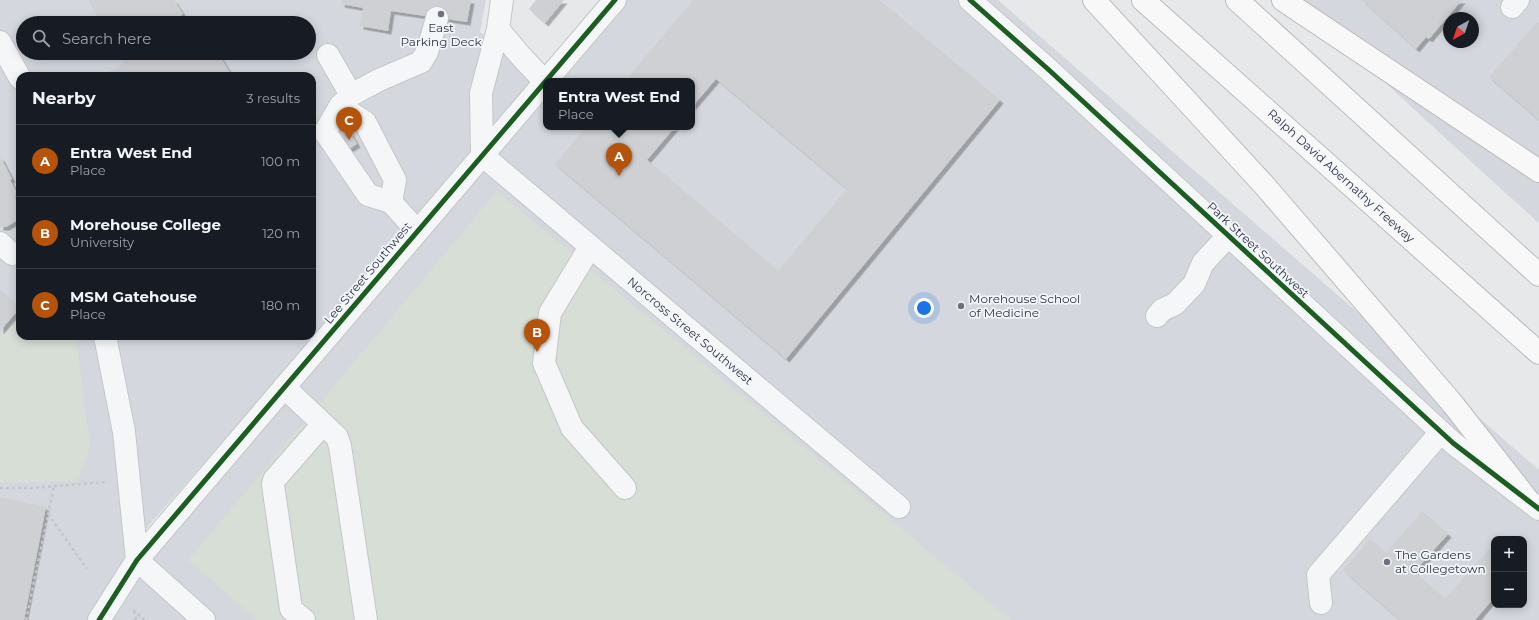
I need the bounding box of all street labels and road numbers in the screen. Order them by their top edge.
street label: Ralph David Abernathy Freeway [1265,106,1418,246]
street label: Park Street Southwest [1204,198,1313,301]
street label: Lee Street Southwest [321,219,415,327]
street label: Norcross Street Southwest [624,274,756,388]

